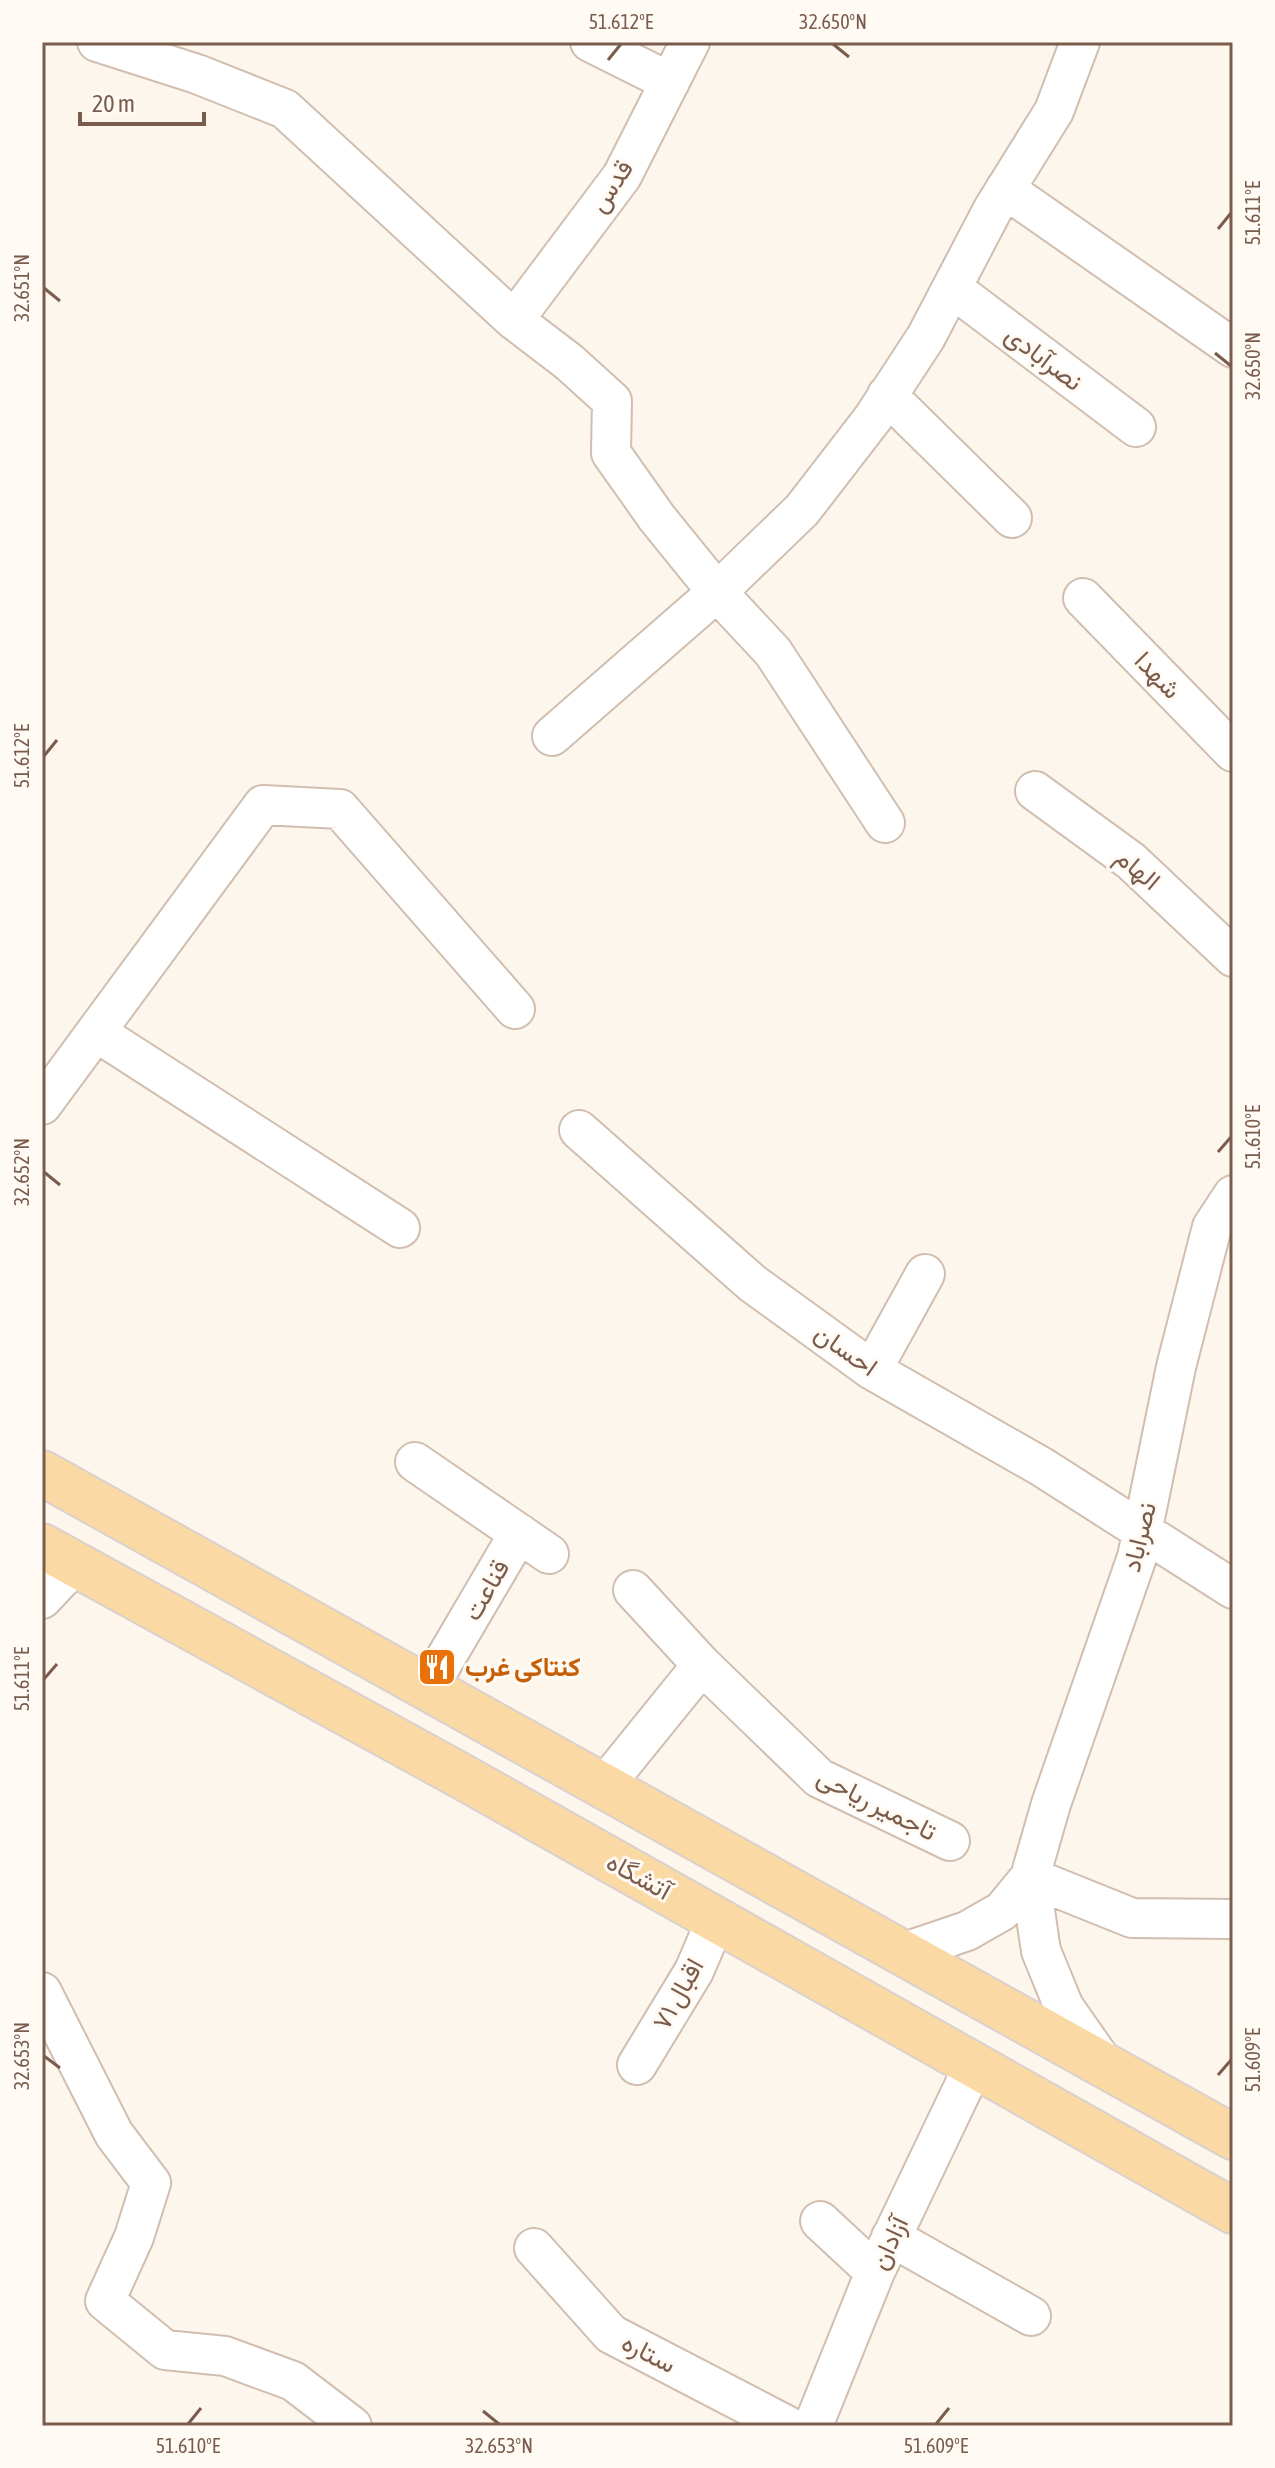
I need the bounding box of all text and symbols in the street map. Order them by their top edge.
text: 51.612°E [589,10,654,33]
text: 32.650°N [799,10,867,33]
scale bar [80,76,204,126]
text: 20 m [92,90,135,117]
street label: قدس [583,154,640,218]
text: 51.611°E [1241,180,1264,245]
text: 32.651°N [10,254,33,322]
street label: نصرآبادی [999,319,1089,398]
text: 32.650°N [1241,332,1264,400]
street label: شهدا [1128,645,1187,705]
text: 51.612°E [10,723,33,788]
street label: الهام [1108,842,1166,898]
text: 51.610°E [1241,1104,1264,1169]
text: 32.652°N [10,1138,33,1206]
street label: احسان [809,1318,883,1382]
street label: نصراباد [1116,1499,1163,1575]
street label: قناعت [457,1554,515,1626]
text: 51.611°E [10,1646,33,1711]
restaurant icon: کنتاکی غرب [416,1646,458,1688]
place label: کنتاکی غرب [465,1652,581,1683]
street label: تاجمیر ریاحی [812,1761,942,1848]
street label: آتشگاه [602,1846,678,1907]
street label: ۷۱ اقبال [646,1953,711,2035]
text: 32.653°N [10,2022,33,2090]
text: 51.609°E [1241,2027,1264,2092]
street label: آزادان [864,2210,916,2275]
street label: ستاره [617,2327,681,2380]
text: 51.610°E [156,2434,221,2457]
text: 32.653°N [465,2434,533,2457]
text: 51.609°E [904,2434,969,2457]

